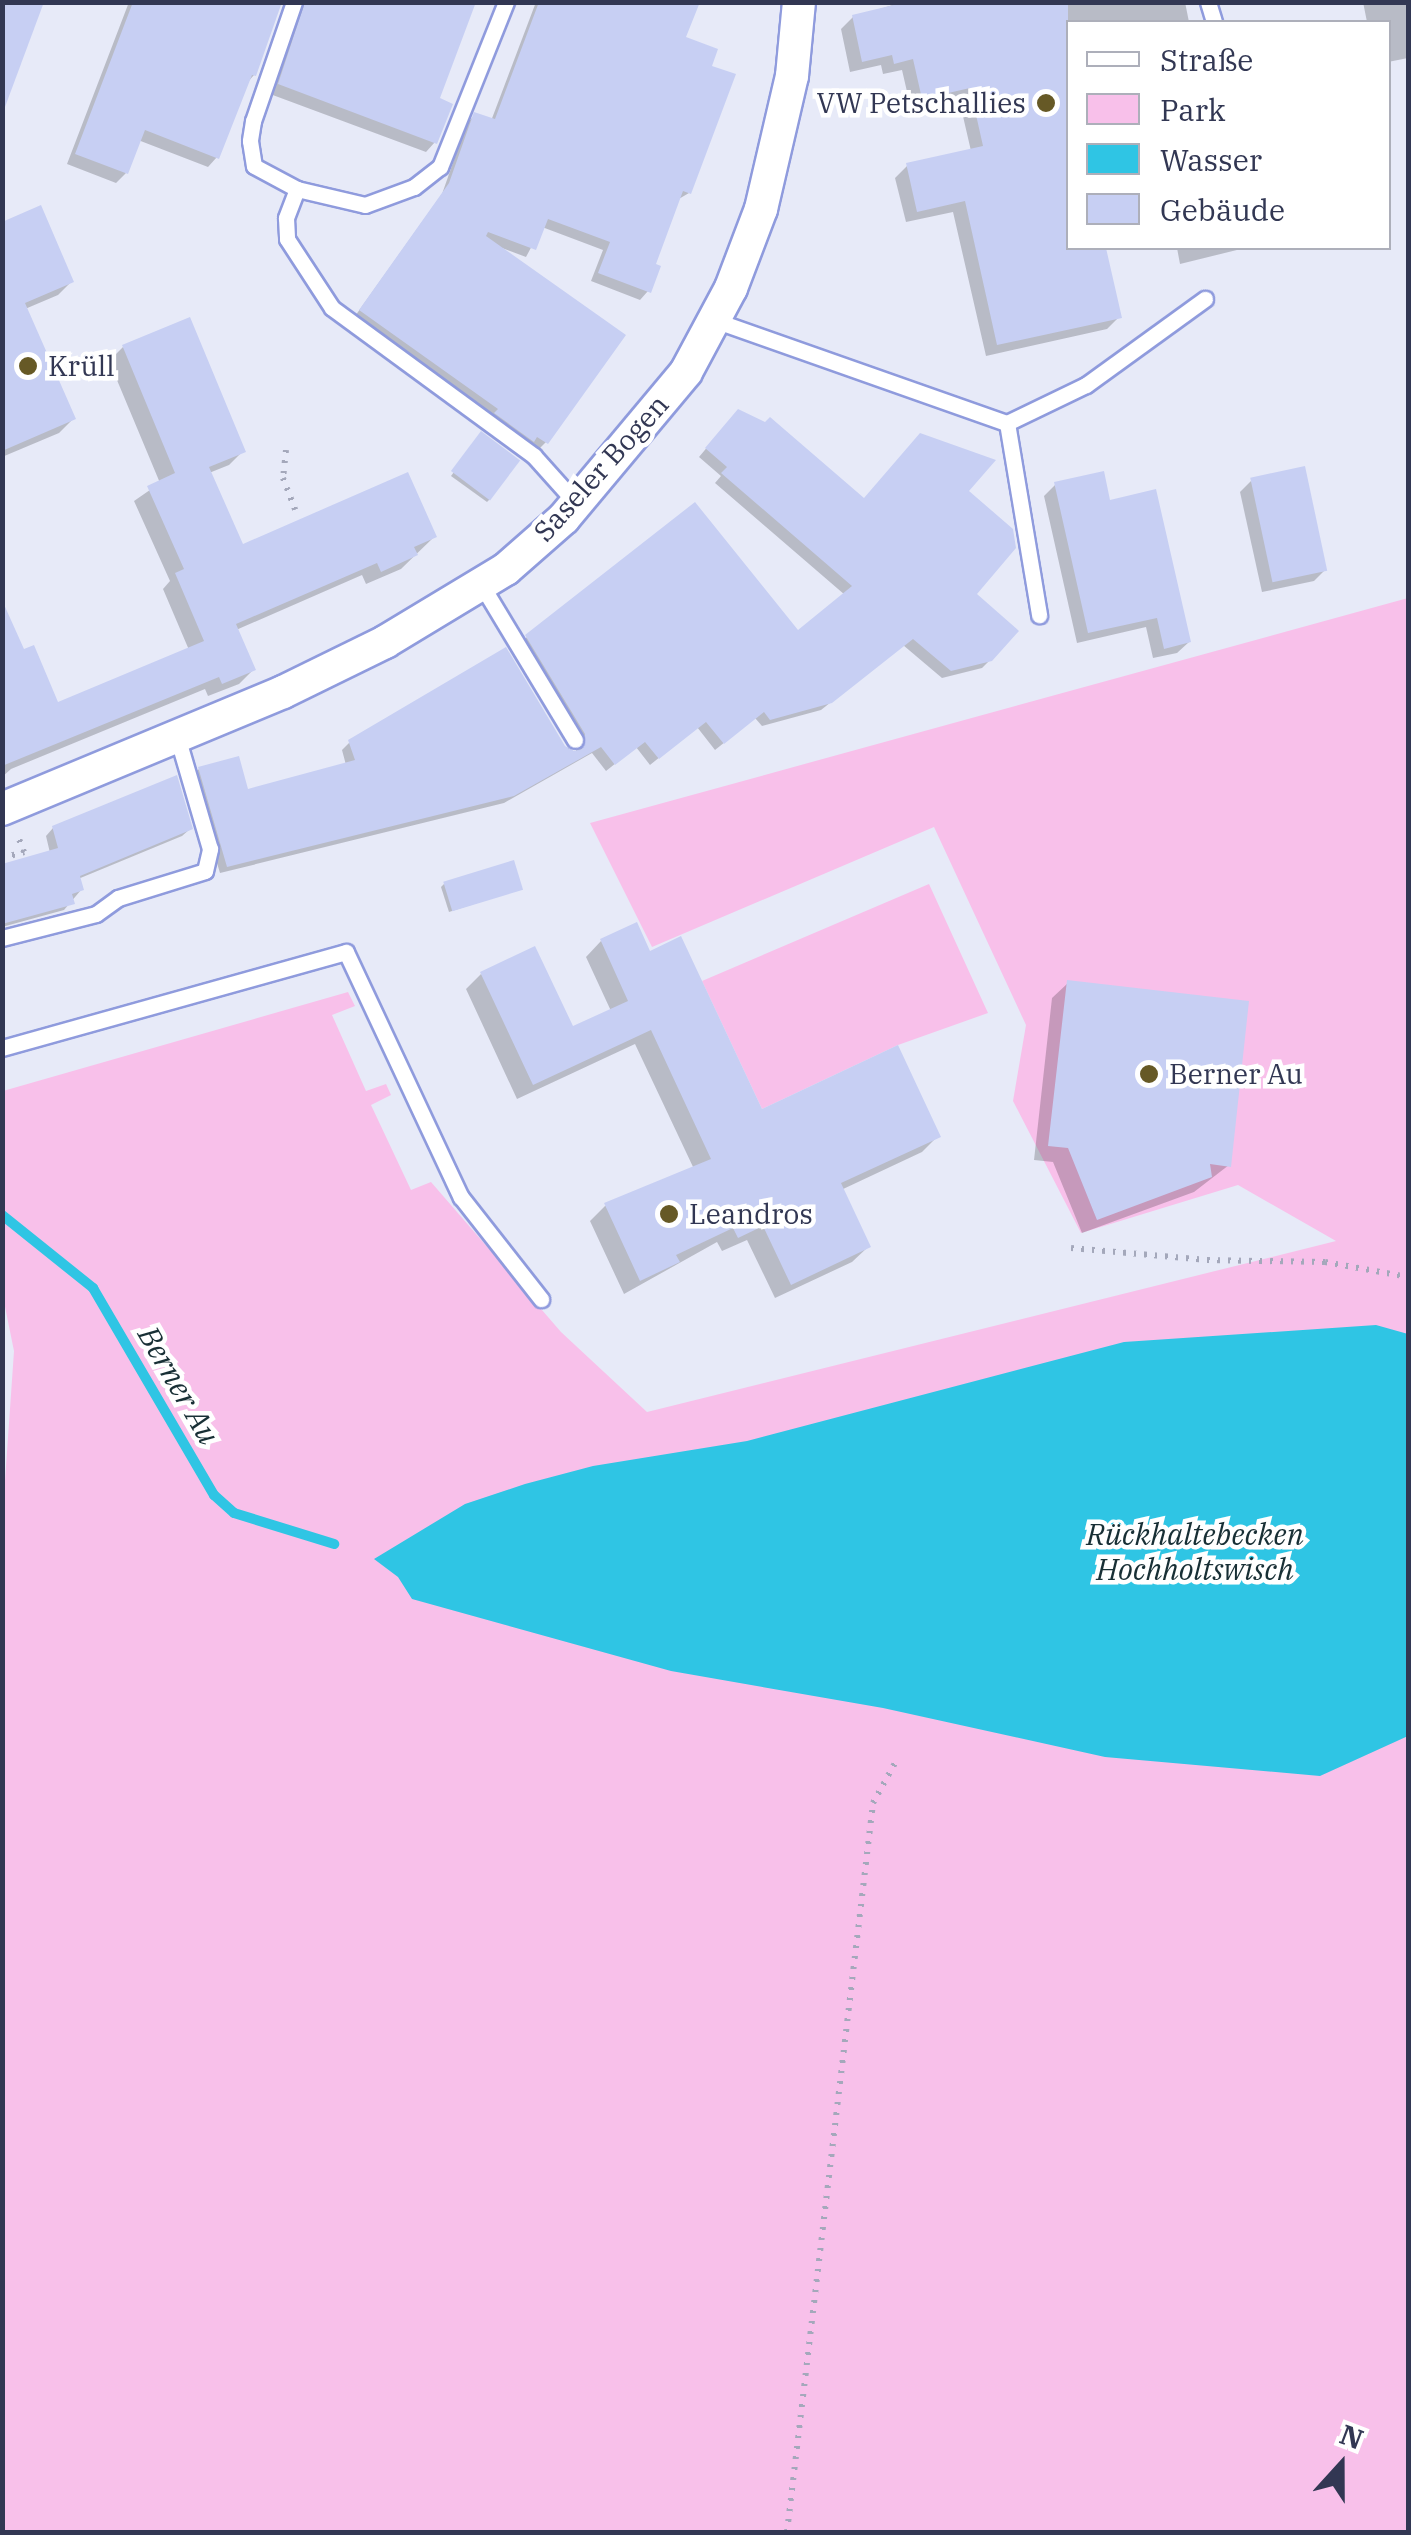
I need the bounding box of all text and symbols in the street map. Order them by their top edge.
legend [1066,20,1391,250]
text: Straße [1160,40,1253,79]
place label: VW Petschallies [817,86,1026,120]
text: Park [1160,90,1226,129]
marker: VW Petschallies [1035,92,1057,114]
text: Wasser [1160,140,1262,179]
text: Gebäude [1160,190,1285,229]
place label: Krüll [48,349,115,383]
marker: Krüll [17,355,39,377]
street label: Saseler Bogen [527,388,675,548]
place label: Berner Au [1169,1057,1303,1091]
marker: Berner Au [1138,1063,1160,1085]
place label: Leandros [689,1197,813,1231]
marker: Leandros [658,1203,680,1225]
water label: Berner Au [131,1320,227,1450]
water label: Rückhaltebecken Hochholtswisch [1086,1516,1304,1586]
north arrow [1291,2415,1391,2515]
text: N [1335,2415,1369,2458]

